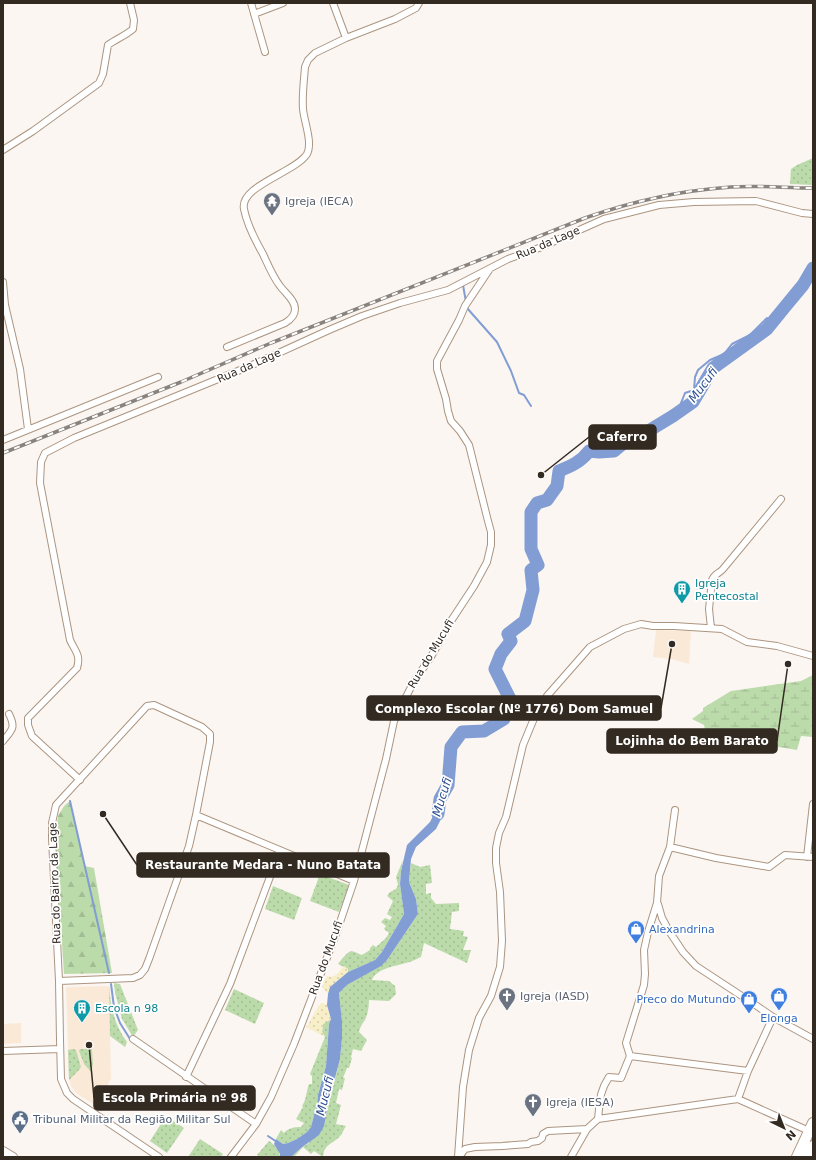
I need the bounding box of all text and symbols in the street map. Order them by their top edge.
temple icon: Igreja (IECA) [262,191,282,216]
place label: Igreja (IECA) [285,195,354,208]
street label: Rua da Lage [514,224,582,262]
street label: Rua da Lage [215,346,283,386]
water label: Mucufi [685,365,721,405]
callout: Caferro [589,425,656,449]
text: Caferro [597,430,647,444]
place label: Igreja Pentecostal [695,577,759,603]
building icon: Igreja Pentecostal [672,579,692,604]
street label: Rua do Mucufi [405,617,457,691]
callout: Complexo Escolar (Nº 1776) Dom Samuel [367,696,661,720]
text: Complexo Escolar (Nº 1776) Dom Samuel [375,702,653,716]
callout: Lojinha do Bem Barato [607,729,777,753]
text: Lojinha do Bem Barato [615,734,769,748]
water label: Mucufi [429,776,455,818]
street label: Rua do Bairro da Lage [46,822,64,944]
callout: Restaurante Medara - Nuno Batata [137,853,389,877]
text: Restaurante Medara - Nuno Batata [145,858,381,872]
street label: Rua do Mucufi [307,919,345,997]
shop icon: Alexandrina [626,919,646,944]
place label: Alexandrina [649,923,715,936]
church icon: Igreja (IASD) [497,986,517,1011]
shop icon: Elonga [769,986,789,1011]
shop icon: Preco do Mutundo [739,989,759,1014]
place label: Igreja (IASD) [520,990,589,1003]
place label: Preco do Mutundo [637,993,736,1006]
building icon: Escola n 98 [72,998,92,1023]
place label: Escola n 98 [95,1002,158,1015]
place label: Elonga [760,1012,798,1025]
water label: Mucufi [313,1075,337,1117]
callout: Escola Primária nº 98 [94,1086,255,1110]
text: Escola Primária nº 98 [102,1091,248,1105]
church icon: Igreja (IESA) [523,1092,543,1117]
place label: Igreja (IESA) [546,1096,614,1109]
north arrow [764,1108,804,1148]
public building icon: Tribunal Militar da Região Militar Sul [10,1109,30,1134]
place label: Tribunal Militar da Região Militar Sul [32,1113,231,1126]
text: N [783,1127,798,1143]

